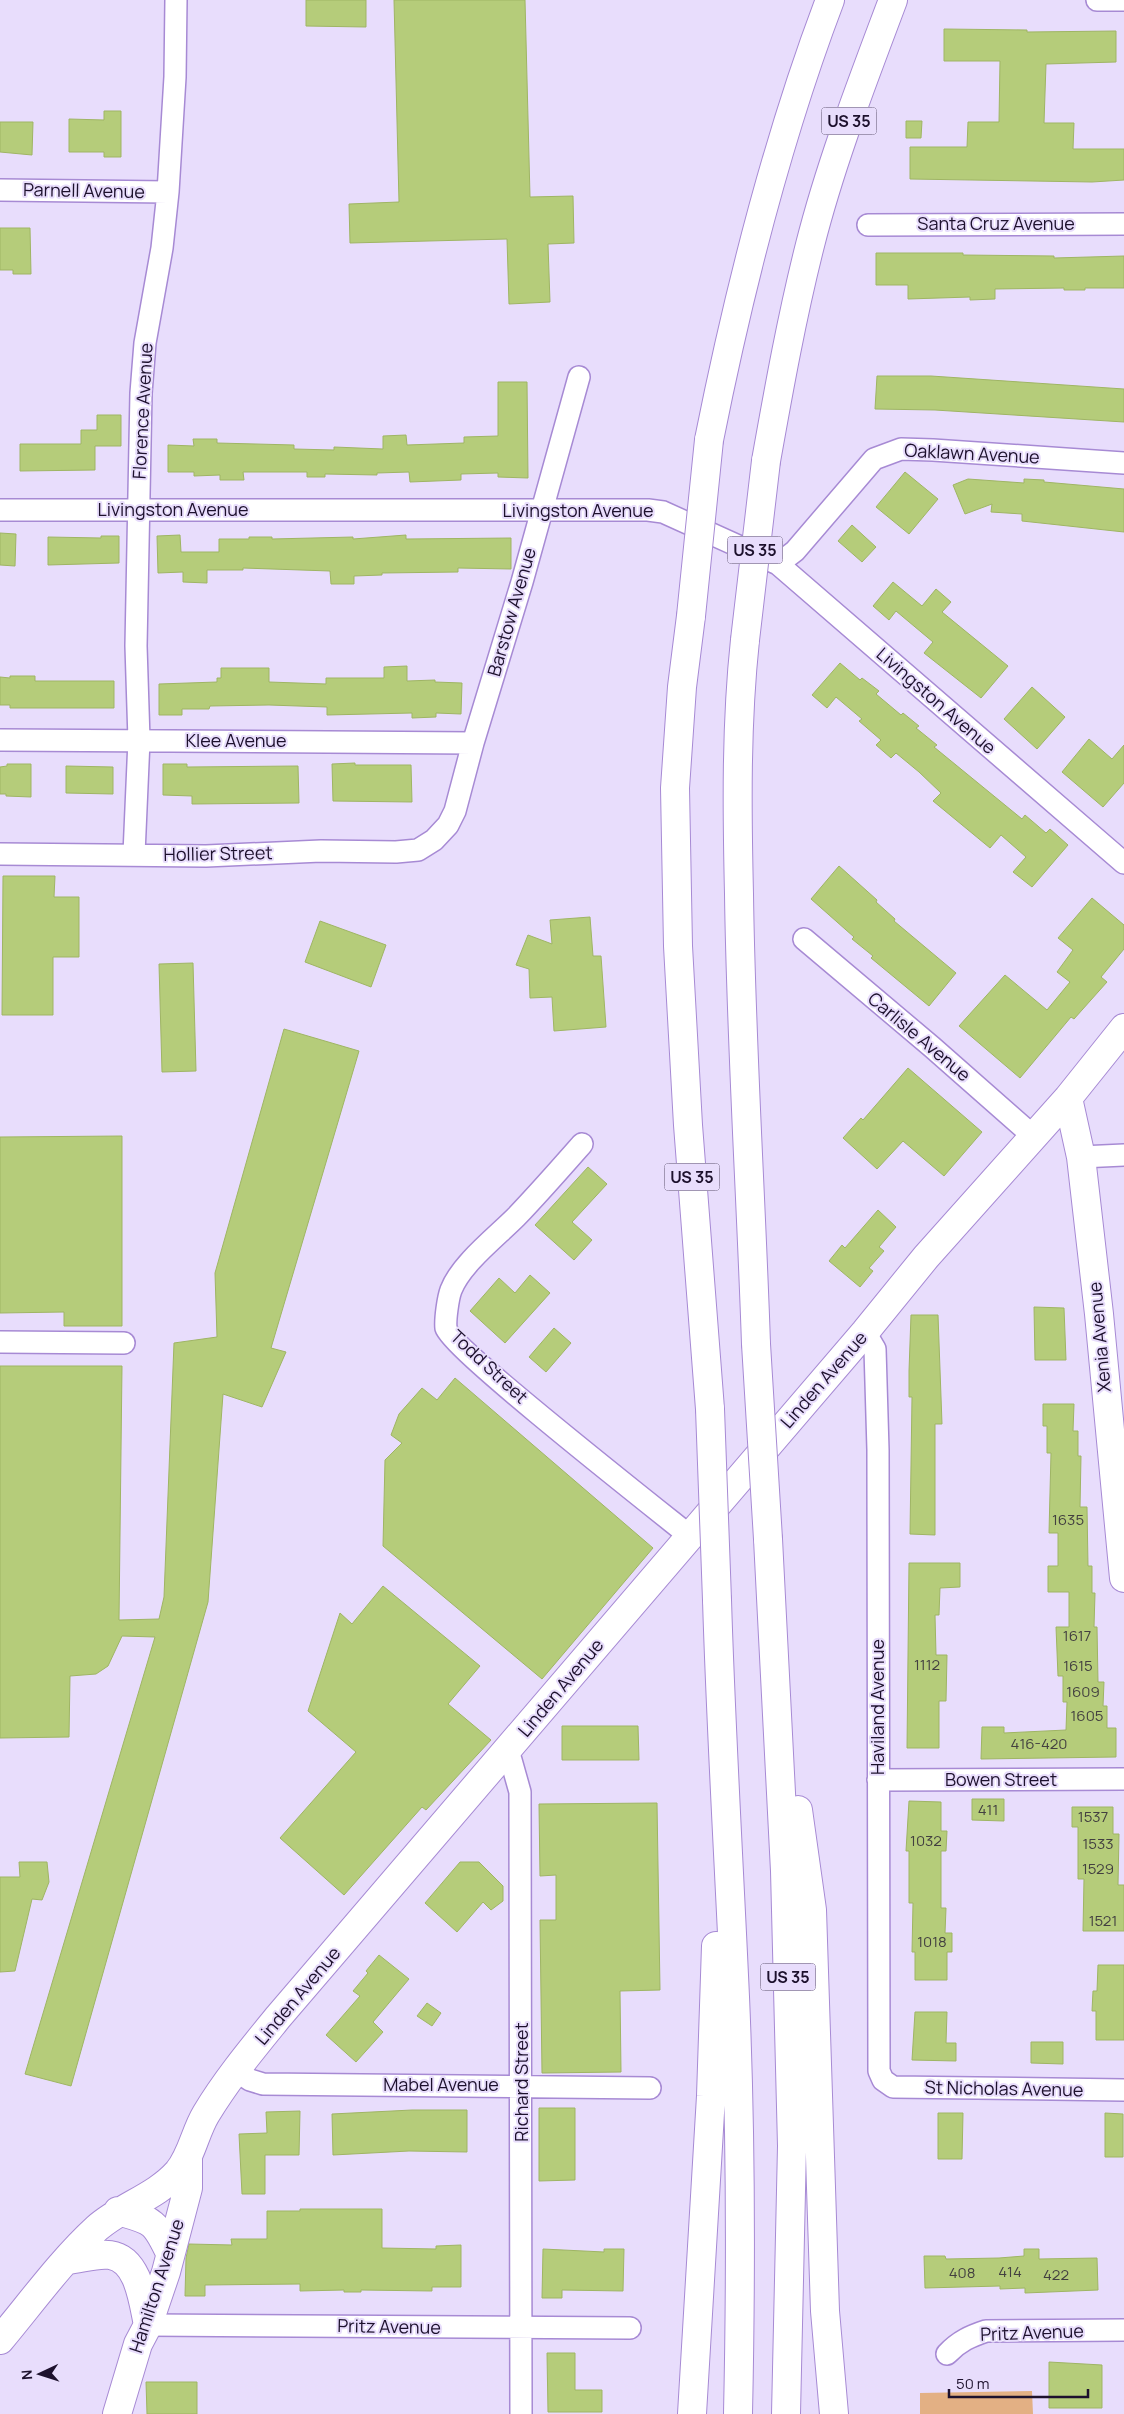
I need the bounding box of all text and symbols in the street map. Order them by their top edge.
road number: US 35 [822,108,876,134]
street label: Parnell Avenue [23,177,145,203]
street label: Santa Cruz Avenue [917,211,1075,235]
street label: Florence Avenue [126,342,158,480]
street label: Oaklawn Avenue [904,437,1040,469]
street label: Livingston Avenue [98,497,248,521]
street label: Livingston Avenue [503,498,653,522]
road number: US 35 [728,536,782,564]
street label: Barstow Avenue [481,545,541,679]
street label: Livingston Avenue [872,642,1001,759]
street label: Klee Avenue [185,728,287,752]
street label: Hollier Street [163,840,273,866]
street label: Carlisle Avenue [863,986,976,1086]
road number: US 35 [664,1164,720,1190]
street label: Xenia Avenue [1082,1281,1116,1393]
street label: Todd Street [446,1324,534,1408]
street label: Linden Avenue [775,1326,872,1433]
house number: 1635 [1052,1509,1084,1530]
house number: 1617 [1063,1625,1091,1646]
street label: Linden Avenue [512,1633,608,1741]
street label: Haviland Avenue [865,1639,889,1775]
house number: 1112 [914,1654,940,1675]
house number: 1615 [1063,1655,1093,1676]
house number: 1609 [1066,1681,1100,1702]
house number: 1605 [1071,1705,1103,1726]
house number: 416-420 [1011,1733,1067,1754]
street label: Bowen Street [945,1767,1057,1791]
house number: 411 [978,1799,998,1820]
house number: 1537 [1078,1806,1108,1827]
house number: 1032 [910,1830,942,1851]
house number: 1533 [1082,1833,1114,1854]
house number: 1529 [1082,1858,1114,1879]
house number: 1521 [1089,1910,1117,1931]
house number: 1018 [917,1931,947,1952]
street label: Linden Avenue [249,1941,345,2049]
road number: US 35 [760,1964,816,1990]
street label: Richard Street [509,2022,533,2142]
street label: Mabel Avenue [383,2072,499,2096]
street label: St Nicholas Avenue [925,2075,1084,2101]
street label: Hamilton Avenue [123,2216,189,2356]
house number: 414 [998,2261,1022,2282]
house number: 408 [949,2262,975,2283]
house number: 422 [1043,2264,1069,2285]
street label: Pritz Avenue [337,2313,441,2339]
street label: Pritz Avenue [980,2318,1084,2346]
north arrow [15,2349,65,2399]
scale bar [949,2366,1088,2398]
text: N [17,2369,36,2381]
text: 50 m [956,2373,990,2394]

